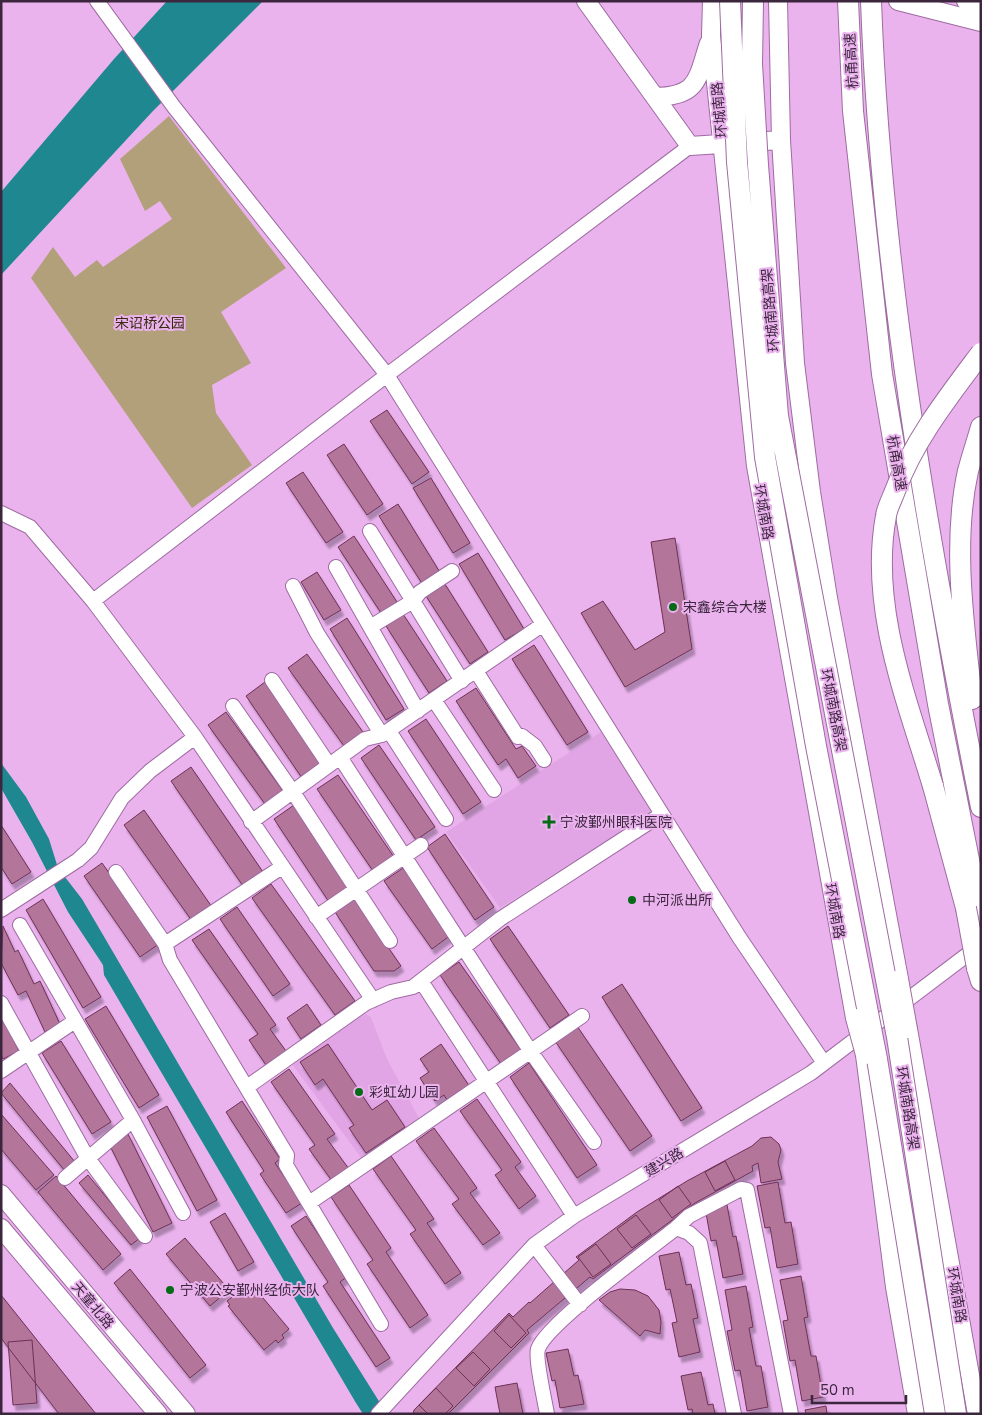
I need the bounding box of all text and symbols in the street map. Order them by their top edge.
street label: 杭甬高速 [841,33,862,89]
street label: 环城南路 [708,81,731,139]
street label: 环城南路高架 [757,267,784,353]
park label: 宋诏桥公园 [115,314,185,333]
street label: 杭甬高速 [882,434,911,492]
street label: 环城南路 [749,483,778,541]
place label: 宋鑫综合大楼 [683,598,767,617]
marker: 宋鑫综合大楼 [667,601,679,613]
street label: 环城南路高架 [816,667,851,753]
place label: 宁波鄞州眼科医院 [560,813,672,832]
marker: 宁波鄞州眼科医院 [542,815,556,829]
street label: 环城南路 [820,882,849,940]
place label: 中河派出所 [642,891,712,910]
marker: 中河派出所 [626,894,638,906]
street label: 环城南路高架 [892,1065,923,1151]
place label: 彩虹幼儿园 [369,1083,439,1102]
marker: 彩虹幼儿园 [353,1086,365,1098]
street label: 建兴路 [641,1143,687,1181]
street label: 环城南路 [942,1266,971,1324]
street label: 天童北路 [67,1278,118,1333]
place label: 宁波公安鄞州经侦大队 [180,1281,320,1300]
marker: 宁波公安鄞州经侦大队 [164,1284,176,1296]
scale bar [812,1372,906,1404]
text: 50 m [820,1380,855,1400]

